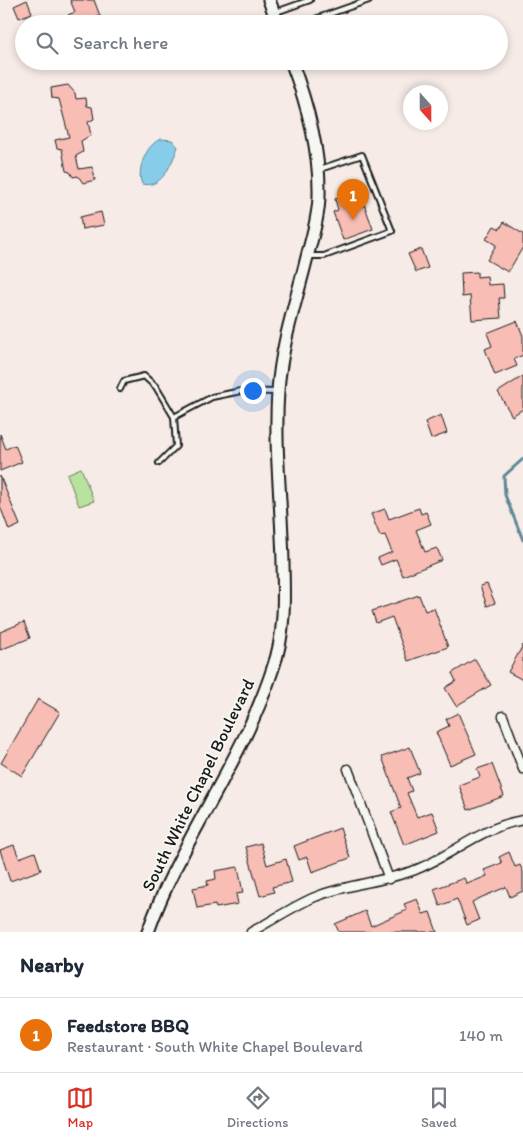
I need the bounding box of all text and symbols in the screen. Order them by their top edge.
search box [15,15,508,70]
icon: search [33,29,61,57]
text: Search here [73,31,168,54]
north arrow [403,85,448,130]
pin: 1 [337,179,369,220]
your location [240,378,266,404]
street label: South White Chapel Boulevard [137,675,259,895]
text: Nearby [20,952,84,977]
text: Feedstore BBQ [67,1014,189,1037]
text: 1 [32,1026,40,1045]
text: 140 m [459,1026,503,1045]
text: Restaurant · South White Chapel Boulevard [67,1037,363,1056]
tab: Map [66,1084,94,1131]
tab: Directions [227,1084,288,1131]
tab: Saved [421,1084,457,1131]

